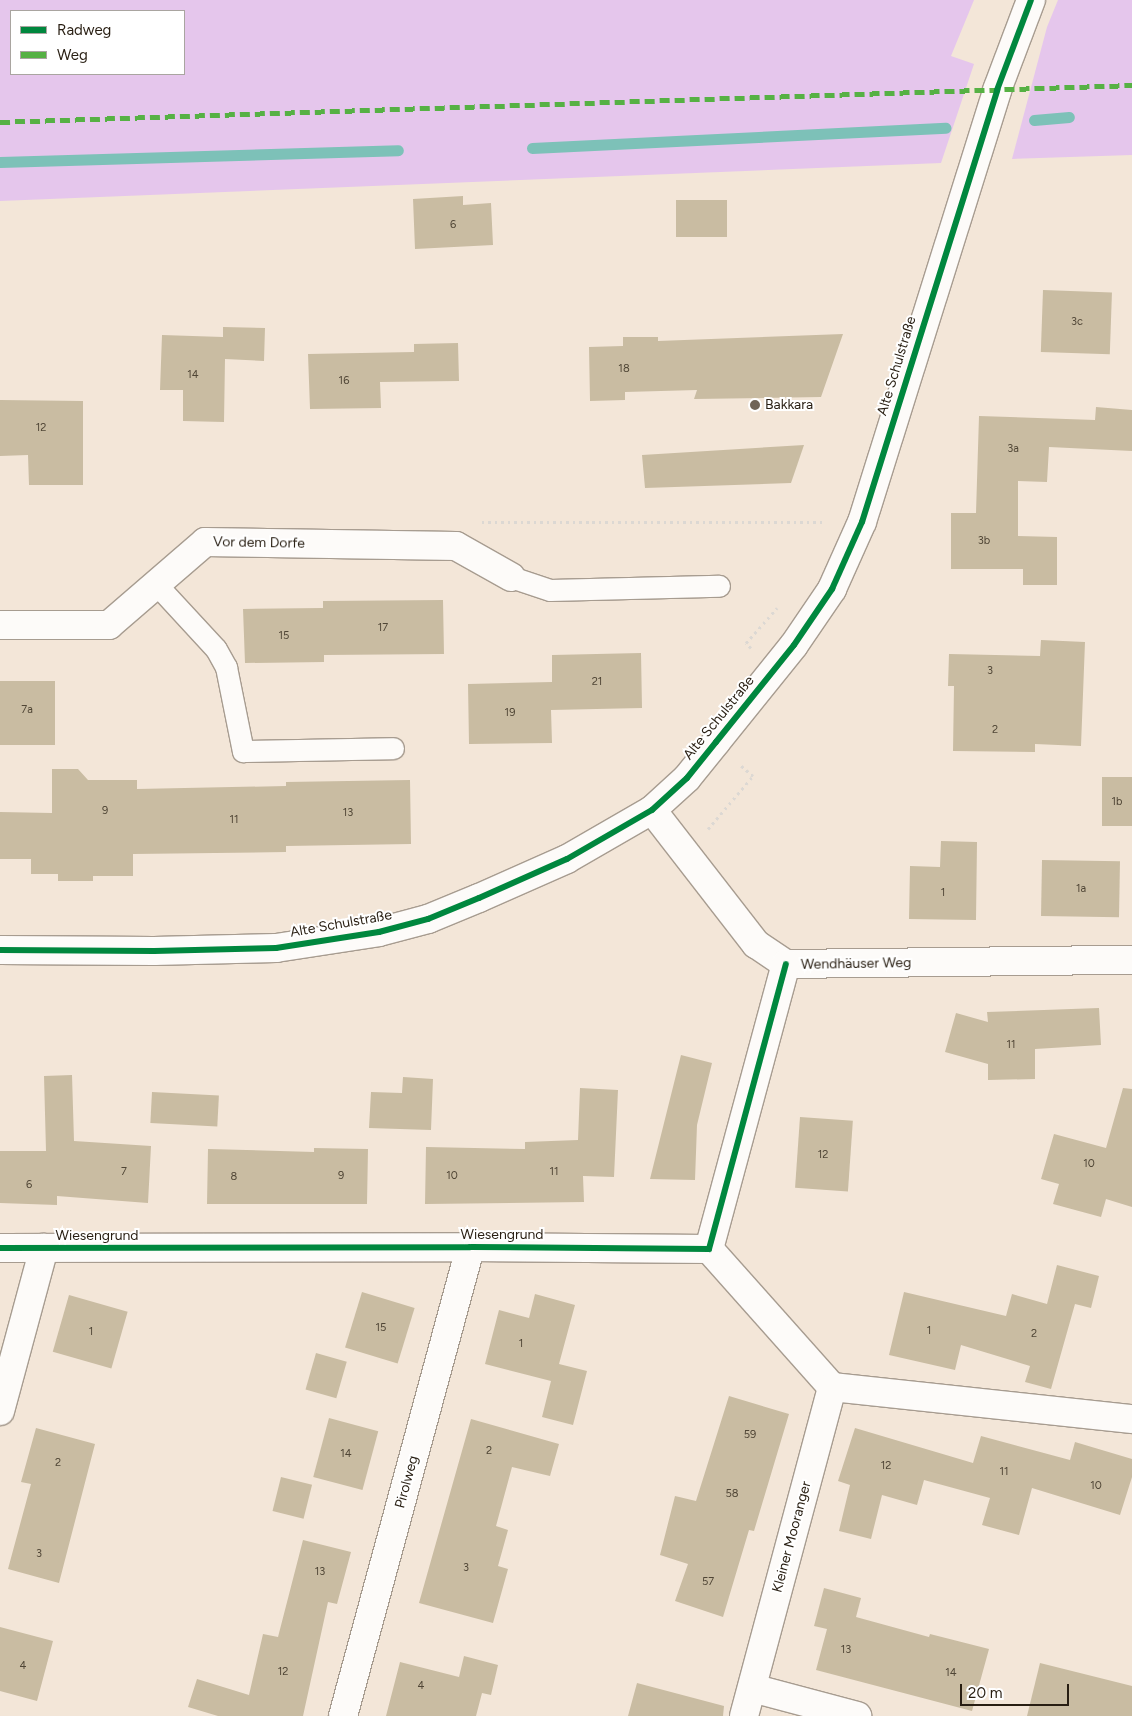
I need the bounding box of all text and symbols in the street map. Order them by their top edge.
legend [10,10,185,75]
text: Radweg [57,21,111,39]
text: Weg [57,46,88,64]
house number: 6 [450,218,456,232]
street label: Alte Schulstraße [874,314,920,418]
house number: 3c [1071,315,1083,329]
house number: 18 [618,362,630,376]
house number: 14 [187,368,199,382]
house number: 16 [339,374,349,388]
place label: Bakkara [765,397,813,413]
marker: Bakkara [749,399,761,411]
house number: 12 [36,421,46,435]
house number: 3a [1007,442,1019,456]
street label: Vor dem Dorfe [213,534,305,552]
house number: 3b [978,534,990,548]
house number: 17 [378,621,388,635]
house number: 15 [279,629,289,643]
house number: 3 [987,664,993,678]
street label: Alte Schulstraße [680,673,758,763]
house number: 21 [592,675,602,689]
house number: 7a [21,703,33,717]
house number: 19 [505,706,515,720]
house number: 2 [992,723,998,737]
house number: 1b [1112,795,1122,809]
house number: 9 [102,804,108,818]
house number: 13 [343,806,353,820]
house number: 11 [229,813,239,827]
house number: 1a [1076,882,1086,896]
house number: 1 [941,886,945,900]
street label: Alte Schulstraße [289,907,393,941]
street label: Wendhäuser Weg [801,955,911,973]
house number: 11 [1006,1038,1016,1052]
house number: 12 [818,1148,828,1162]
house number: 10 [1083,1157,1095,1171]
house number: 7 [121,1165,127,1179]
house number: 11 [549,1165,559,1179]
house number: 9 [338,1169,344,1183]
house number: 10 [446,1169,458,1183]
house number: 8 [231,1170,237,1184]
house number: 6 [26,1178,32,1192]
street label: Wiesengrund [460,1227,544,1243]
street label: Wiesengrund [55,1228,139,1244]
house number: 15 [376,1321,386,1335]
house number: 1 [927,1324,931,1338]
house number: 1 [89,1325,93,1339]
house number: 2 [1031,1327,1037,1341]
house number: 1 [519,1337,523,1351]
house number: 59 [744,1428,756,1442]
house number: 2 [486,1444,492,1458]
house number: 14 [340,1447,352,1461]
street label: Pirolweg [392,1454,422,1510]
house number: 2 [55,1456,61,1470]
house number: 12 [881,1459,891,1473]
house number: 11 [999,1465,1009,1479]
house number: 10 [1090,1479,1102,1493]
street label: Kleiner Mooranger [769,1480,815,1594]
house number: 58 [725,1487,739,1501]
house number: 3 [36,1547,42,1561]
house number: 3 [463,1561,469,1575]
house number: 13 [315,1565,325,1579]
house number: 57 [702,1575,714,1589]
house number: 13 [841,1643,851,1657]
house number: 4 [20,1659,26,1673]
house number: 12 [278,1665,288,1679]
house number: 14 [945,1666,957,1680]
scale bar [962,1674,1071,1706]
house number: 4 [418,1679,424,1693]
text: 20 m [968,1684,1002,1702]

